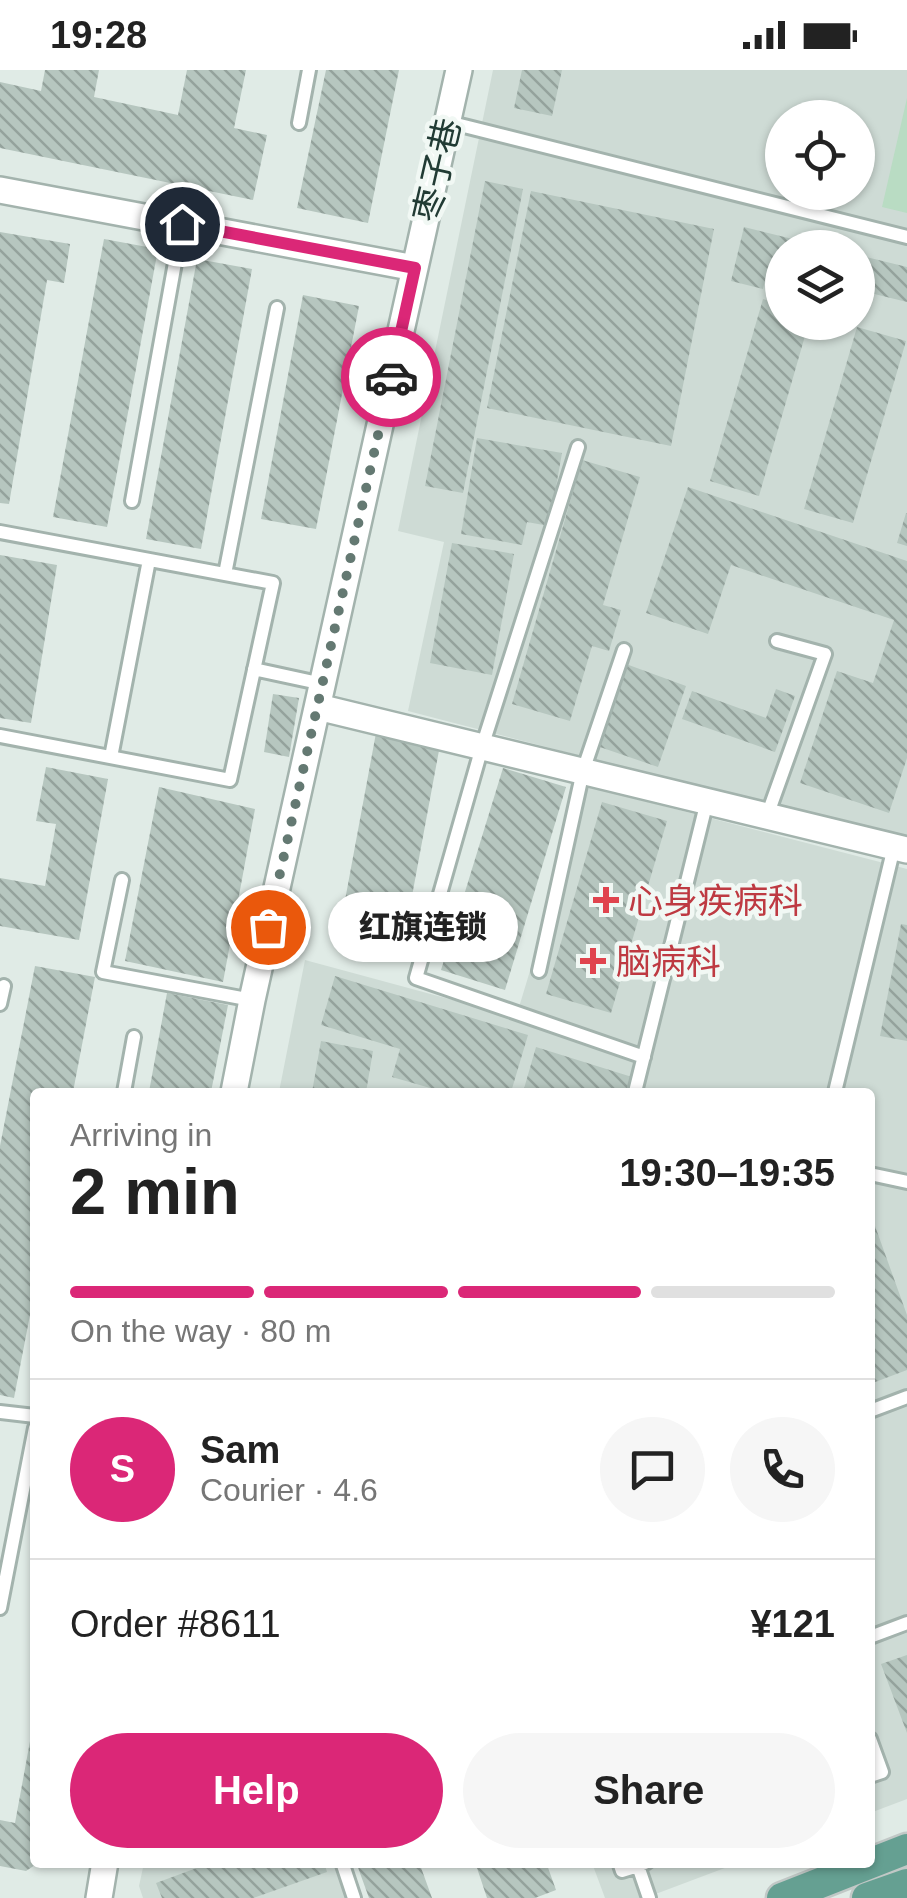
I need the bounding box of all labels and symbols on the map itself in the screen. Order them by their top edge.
street label: 枣子巷 [406,114,468,226]
pin [140,182,225,267]
courier [341,327,441,427]
place label: 心身疾病科 [628,881,803,920]
pin [226,885,311,970]
marker: 心身疾病科 [593,887,619,913]
callout: 红旗连锁 [328,892,518,962]
place label: 脑病科 [616,942,721,981]
marker: 脑病科 [580,948,606,974]

